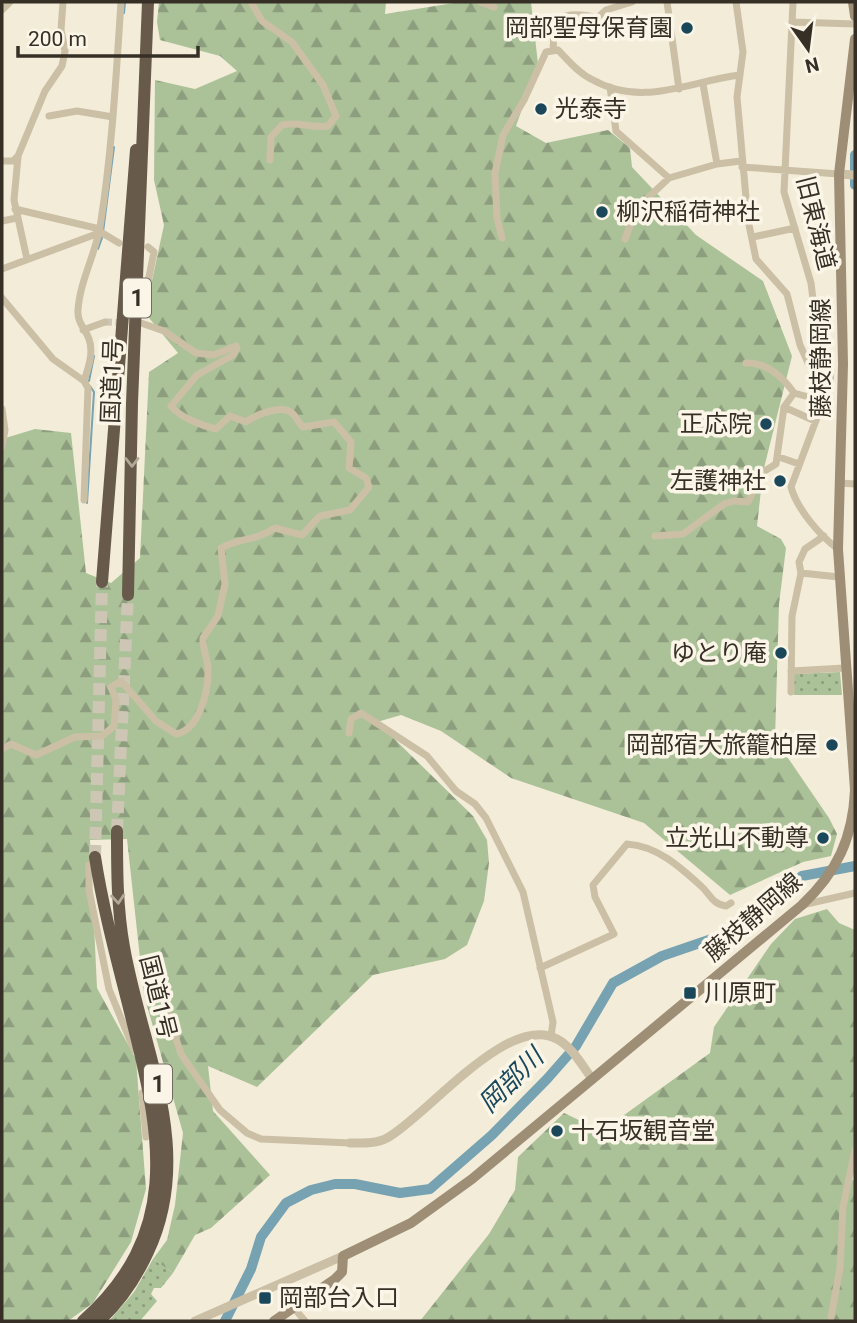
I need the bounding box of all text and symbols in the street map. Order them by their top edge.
scale bar [18,14,198,58]
place label: 岡部聖母保育園 [505,14,673,42]
north arrow [773,14,843,84]
marker: 岡部聖母保育園 [679,20,695,36]
text: 200 m [28,27,87,51]
text: N [803,52,821,78]
place label: 光泰寺 [555,95,627,123]
marker: 光泰寺 [533,101,549,117]
street label: 旧東海道 [791,173,841,273]
place label: 柳沢稲荷神社 [616,198,760,226]
marker: 柳沢稲荷神社 [594,204,610,220]
road number: 1 [123,278,151,318]
street label: 藤枝静岡線 [807,298,835,418]
street label: 国道1号 [97,338,127,424]
place label: 正応院 [680,410,752,438]
marker: 正応院 [758,416,774,432]
one-way arrow [124,457,140,467]
place label: 左護神社 [670,467,766,495]
marker: 左護神社 [772,473,788,489]
place label: ゆとり庵 [671,639,767,667]
marker: ゆとり庵 [773,645,789,661]
place label: 岡部宿大旅籠柏屋 [626,731,818,759]
marker: 岡部宿大旅籠柏屋 [824,737,840,753]
place label: 立光山不動尊 [665,824,809,852]
marker: 立光山不動尊 [815,830,831,846]
street label: 藤枝静岡線 [699,867,807,967]
one-way arrow [110,894,125,905]
street label: 国道1号 [134,952,182,1042]
place label: 川原町 [704,979,776,1007]
marker: 川原町 [682,985,698,1001]
water label: 岡部川 [473,1040,551,1118]
road number: 1 [144,1064,172,1104]
place label: 十石坂観音堂 [571,1117,715,1145]
marker: 十石坂観音堂 [549,1123,565,1139]
place label: 岡部台入口 [279,1284,399,1312]
marker: 岡部台入口 [257,1290,273,1306]

